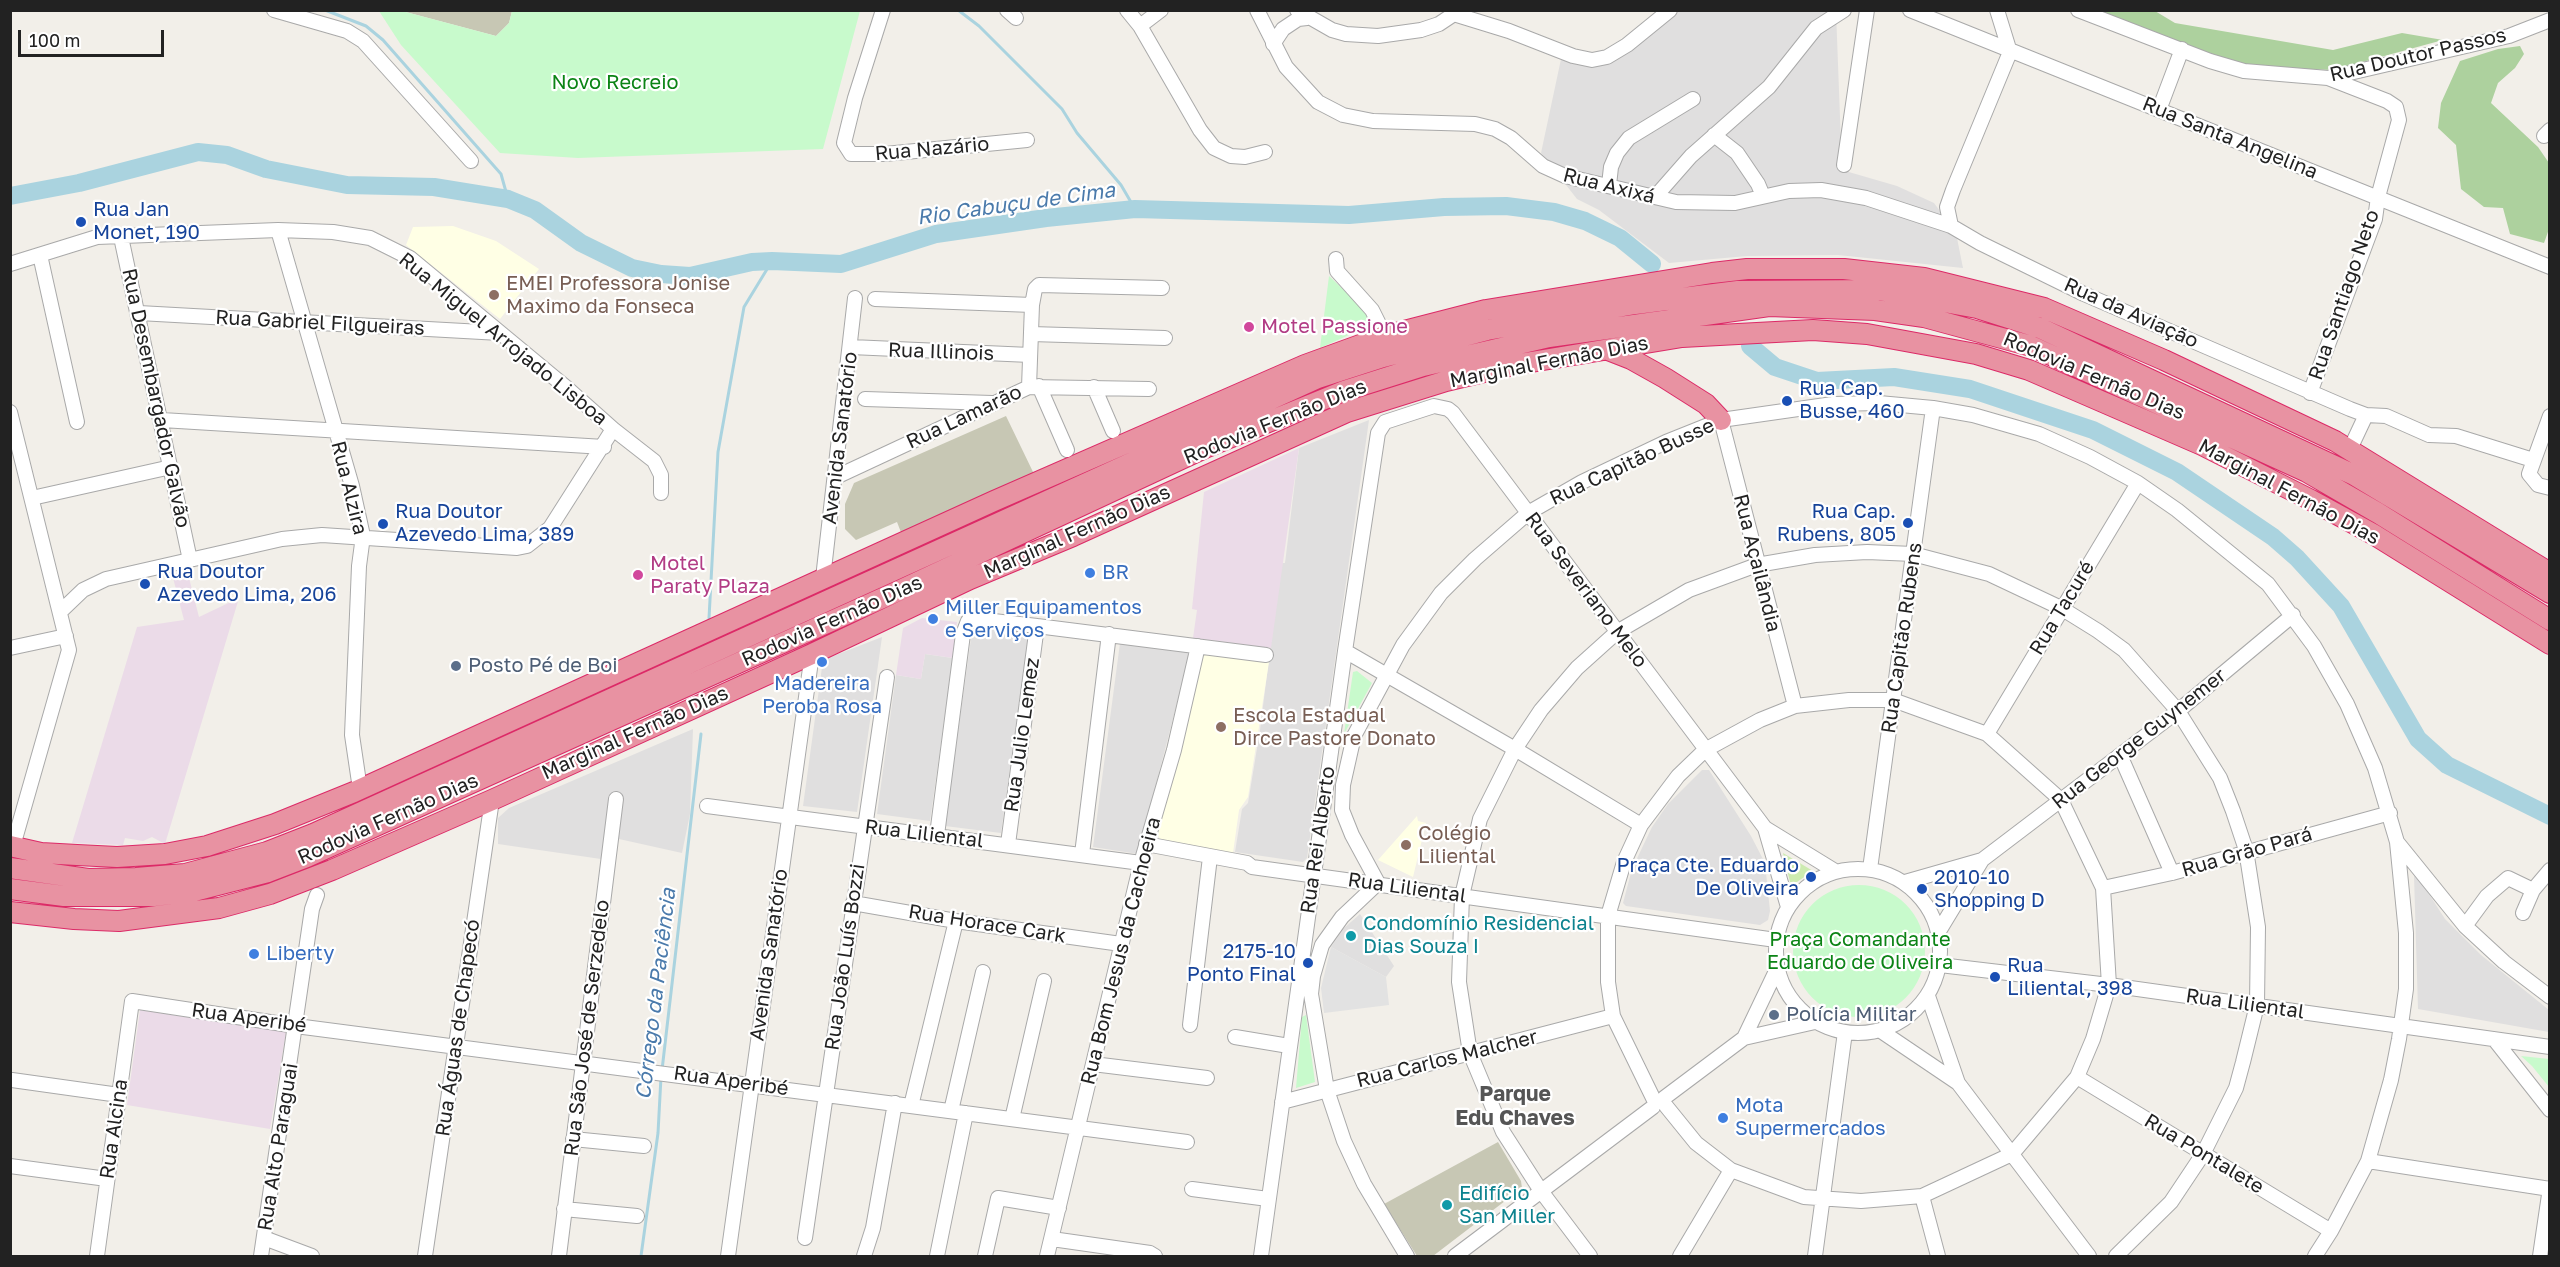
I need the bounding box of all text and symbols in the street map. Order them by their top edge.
scale bar [21,18,166,56]
street label: Rua Doutor Passos [2327,23,2509,87]
text: 100 m [29,29,80,51]
park label: Novo Recreio [551,71,679,95]
street label: Rua Santa Angelina [2139,92,2321,184]
street label: Rua Nazário [874,132,990,166]
street label: Rua Axixá [1561,163,1657,209]
water label: Rio Cabuçu de Cima [915,178,1117,230]
place label: Rua Jan Monet, 190 [93,198,200,245]
street label: Rua Santiago Neto [2304,207,2384,383]
marker: Rua Jan Monet, 190 [74,215,88,229]
street label: Rua Miguel Arrojado Lisboa [394,247,612,431]
street label: Rua Desembargador Galvão [117,266,195,530]
place label: EMEI Professora Jonise Maximo da Fonseca [506,272,730,319]
street label: Rua da Aviação [2060,273,2202,353]
marker: EMEI Professora Jonise Maximo da Fonseca [487,288,501,302]
street label: Rua Gabriel Filgueiras [215,306,425,340]
place label: Motel Passione [1261,315,1408,339]
marker: Motel Passione [1242,320,1256,334]
street label: Rodovia Fernão Dias [2000,327,2188,425]
street label: Marginal Fernão Dias [1448,331,1650,393]
street label: Rua Illinois [887,338,995,366]
street label: Avenida Sanatório [818,350,862,526]
street label: Rodovia Fernão Dias [1180,374,1370,470]
place label: Rua Cap. Busse, 460 [1799,377,1905,424]
street label: Rua Lamarão [903,380,1025,454]
marker: Rua Cap. Busse, 460 [1780,394,1794,408]
street label: Rua Capitão Busse [1546,413,1718,511]
street label: Marginal Fernão Dias [2194,434,2384,550]
street label: Rua Alzira [326,439,372,537]
street label: Marginal Fernão Dias [980,480,1174,584]
street label: Rua Açailândia [1728,492,1786,634]
place label: Rua Doutor Azevedo Lima, 389 [395,500,574,547]
place label: Rua Cap. Rubens, 805 [1777,500,1896,547]
street label: Rua Severiano Melo [1520,507,1652,673]
marker: Rua Cap. Rubens, 805 [1901,516,1915,530]
marker: Rua Doutor Azevedo Lima, 389 [376,517,390,531]
street label: Rua Capitão Rubens [1877,541,1927,735]
place label: Motel Paraty Plaza [650,552,770,599]
street label: Rua Tacuré [2024,557,2100,659]
place label: Rua Doutor Azevedo Lima, 206 [157,560,337,607]
place label: BR [1102,561,1129,585]
marker: BR [1083,566,1097,580]
marker: Motel Paraty Plaza [631,568,645,582]
street label: Rodovia Fernão Dias [738,570,926,672]
marker: Rua Doutor Azevedo Lima, 206 [138,577,152,591]
place label: Miller Equipamentos e Serviços [945,596,1142,643]
marker: Miller Equipamentos e Serviços [926,612,940,626]
place label: Posto Pé de Boi [468,654,618,678]
marker: Madereira Peroba Rosa [815,655,829,669]
street label: Rua Julio Lemez [999,656,1045,814]
marker: Posto Pé de Boi [449,659,463,673]
street label: Rua George Guynemer [2047,664,2231,814]
place label: Madereira Peroba Rosa [762,672,882,719]
street label: Marginal Fernão Dias [538,681,732,785]
place label: Escola Estadual Dirce Pastore Donato [1233,704,1436,751]
marker: Escola Estadual Dirce Pastore Donato [1214,720,1228,734]
street label: Rua Rei Alberto [1296,765,1340,915]
street label: Rodovia Fernão Dias [294,768,482,870]
street label: Rua Liliental [863,815,985,853]
street label: Rua Bom Jesus da Cachoeira [1076,815,1166,1087]
place label: Colégio Liliental [1418,822,1496,869]
street label: Rua Grão Pará [2179,822,2315,882]
marker: Colégio Liliental [1399,838,1413,852]
place label: Praça Cte. Eduardo De Oliveira [1616,854,1799,901]
street label: Rua João Luís Bozzi [820,862,870,1052]
place label: 2010-10 Shopping D [1934,866,2045,913]
street label: Avenida Sanatório [745,867,793,1043]
street label: Rua Liliental [1346,868,1468,908]
marker: Praça Cte. Eduardo De Oliveira [1804,870,1818,884]
marker: 2010-10 Shopping D [1915,882,1929,896]
water label: Córrego da Paciência [631,887,681,1101]
street label: Rua São José de Serzedelo [559,898,615,1158]
street label: Rua Horace Cark [907,900,1067,948]
place label: Condomínio Residencial Dias Souza I [1363,912,1594,959]
street label: Rua Águas de Chapecó [431,918,485,1138]
park label: Praça Comandante Eduardo de Oliveira [1767,928,1953,975]
marker: Condomínio Residencial Dias Souza I [1344,929,1358,943]
place label: 2175-10 Ponto Final [1187,940,1296,987]
place label: Liberty [266,942,334,966]
marker: Liberty [247,947,261,961]
place label: Rua Liliental, 398 [2007,954,2133,1001]
marker: 2175-10 Ponto Final [1301,956,1315,970]
marker: Rua Liliental, 398 [1988,970,2002,984]
street label: Rua Liliental [2184,984,2306,1024]
street label: Rua Aperibé [190,998,308,1038]
place label: Polícia Militar [1786,1003,1917,1027]
marker: Polícia Militar [1767,1008,1781,1022]
street label: Rua Carlos Malcher [1354,1025,1540,1093]
street label: Rua Alto Paraguai [253,1061,303,1233]
street label: Rua Aperibé [672,1061,790,1101]
street label: Rua Alcina [95,1077,133,1181]
district label: Parque Edu Chaves [1455,1081,1575,1131]
place label: Mota Supermercados [1735,1094,1886,1141]
street label: Rua Pontalete [2140,1109,2268,1199]
marker: Mota Supermercados [1716,1111,1730,1125]
place label: Edifício San Miller [1459,1182,1555,1229]
marker: Edifício San Miller [1440,1198,1454,1212]

